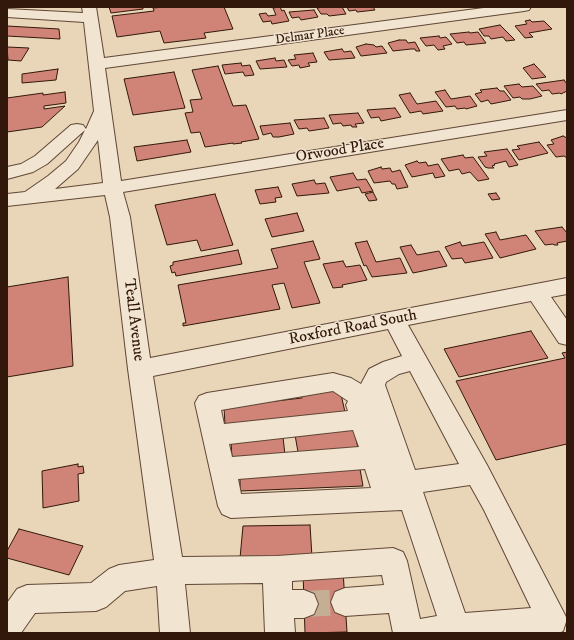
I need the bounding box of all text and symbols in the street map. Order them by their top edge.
street label: Delmar Place [274,23,346,49]
street label: Orwood Place [295,135,385,167]
street label: Teall Avenue [118,278,148,362]
street label: Roxford Road South [287,306,419,350]

